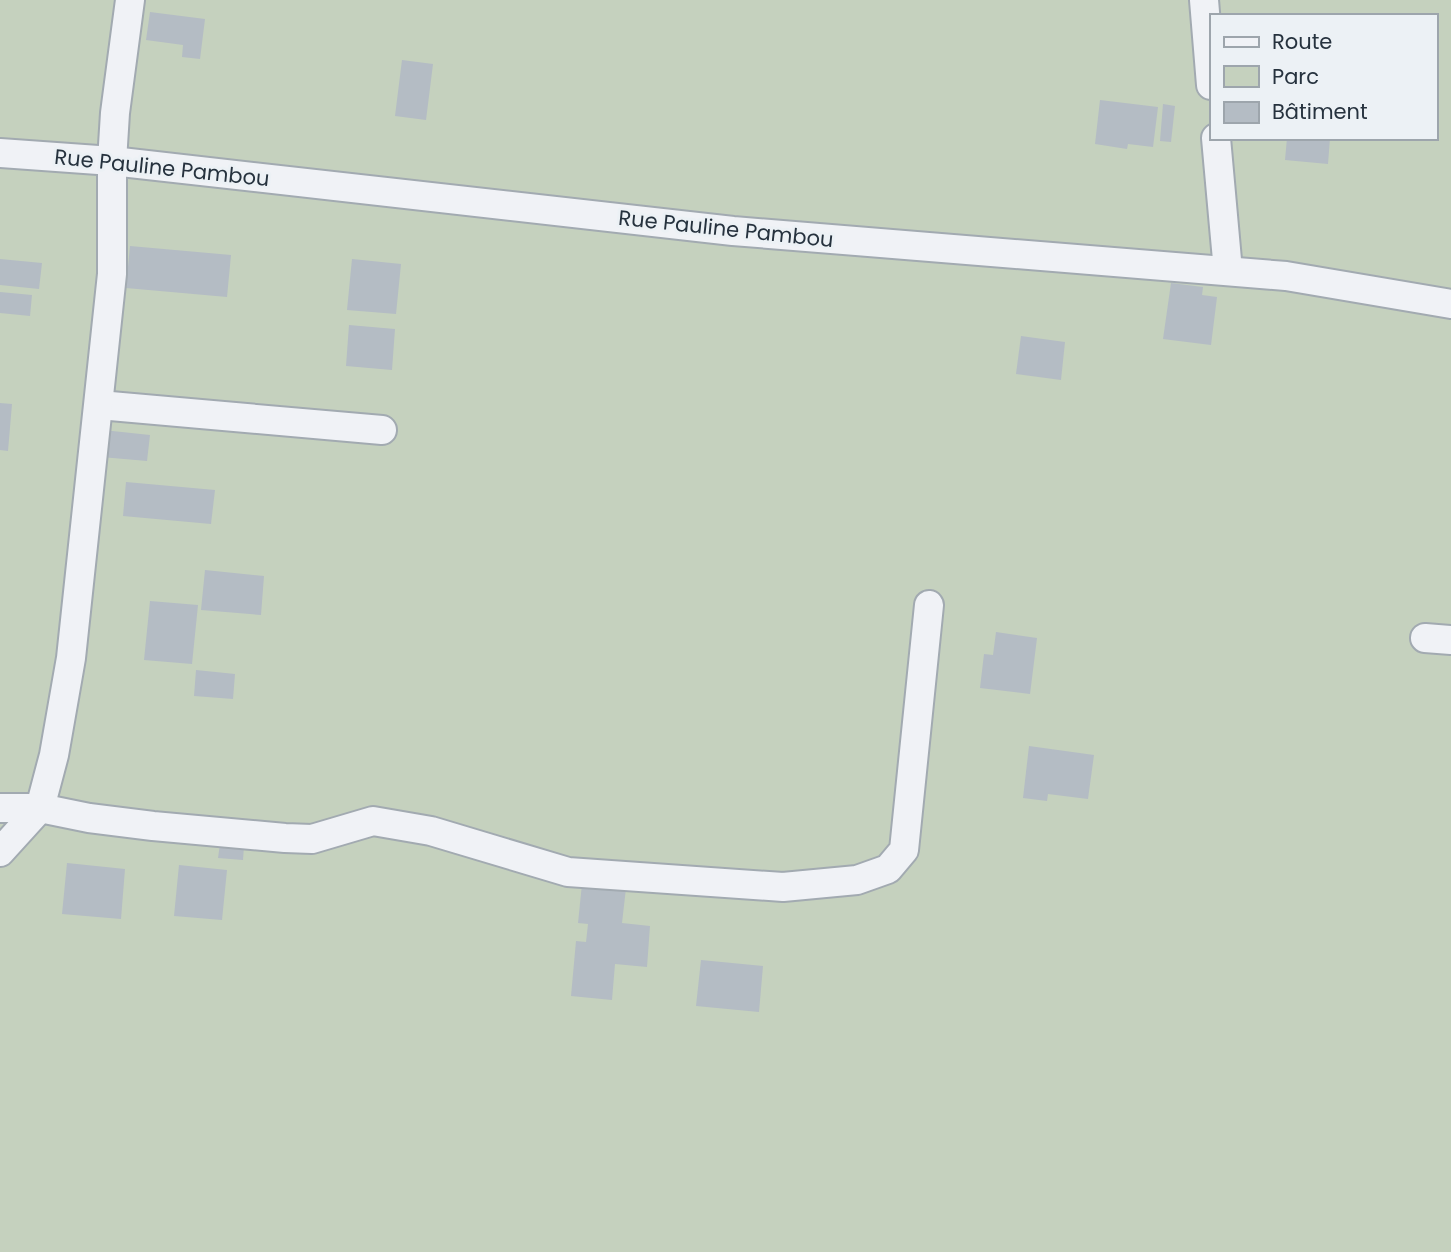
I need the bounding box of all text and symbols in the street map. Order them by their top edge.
legend [1210,14,1437,140]
text: Route [1272,27,1332,56]
text: Parc [1272,62,1319,91]
text: Bâtiment [1272,97,1368,126]
street label: Rue Pauline Pambou [53,142,271,193]
street label: Rue Pauline Pambou [617,203,835,254]

